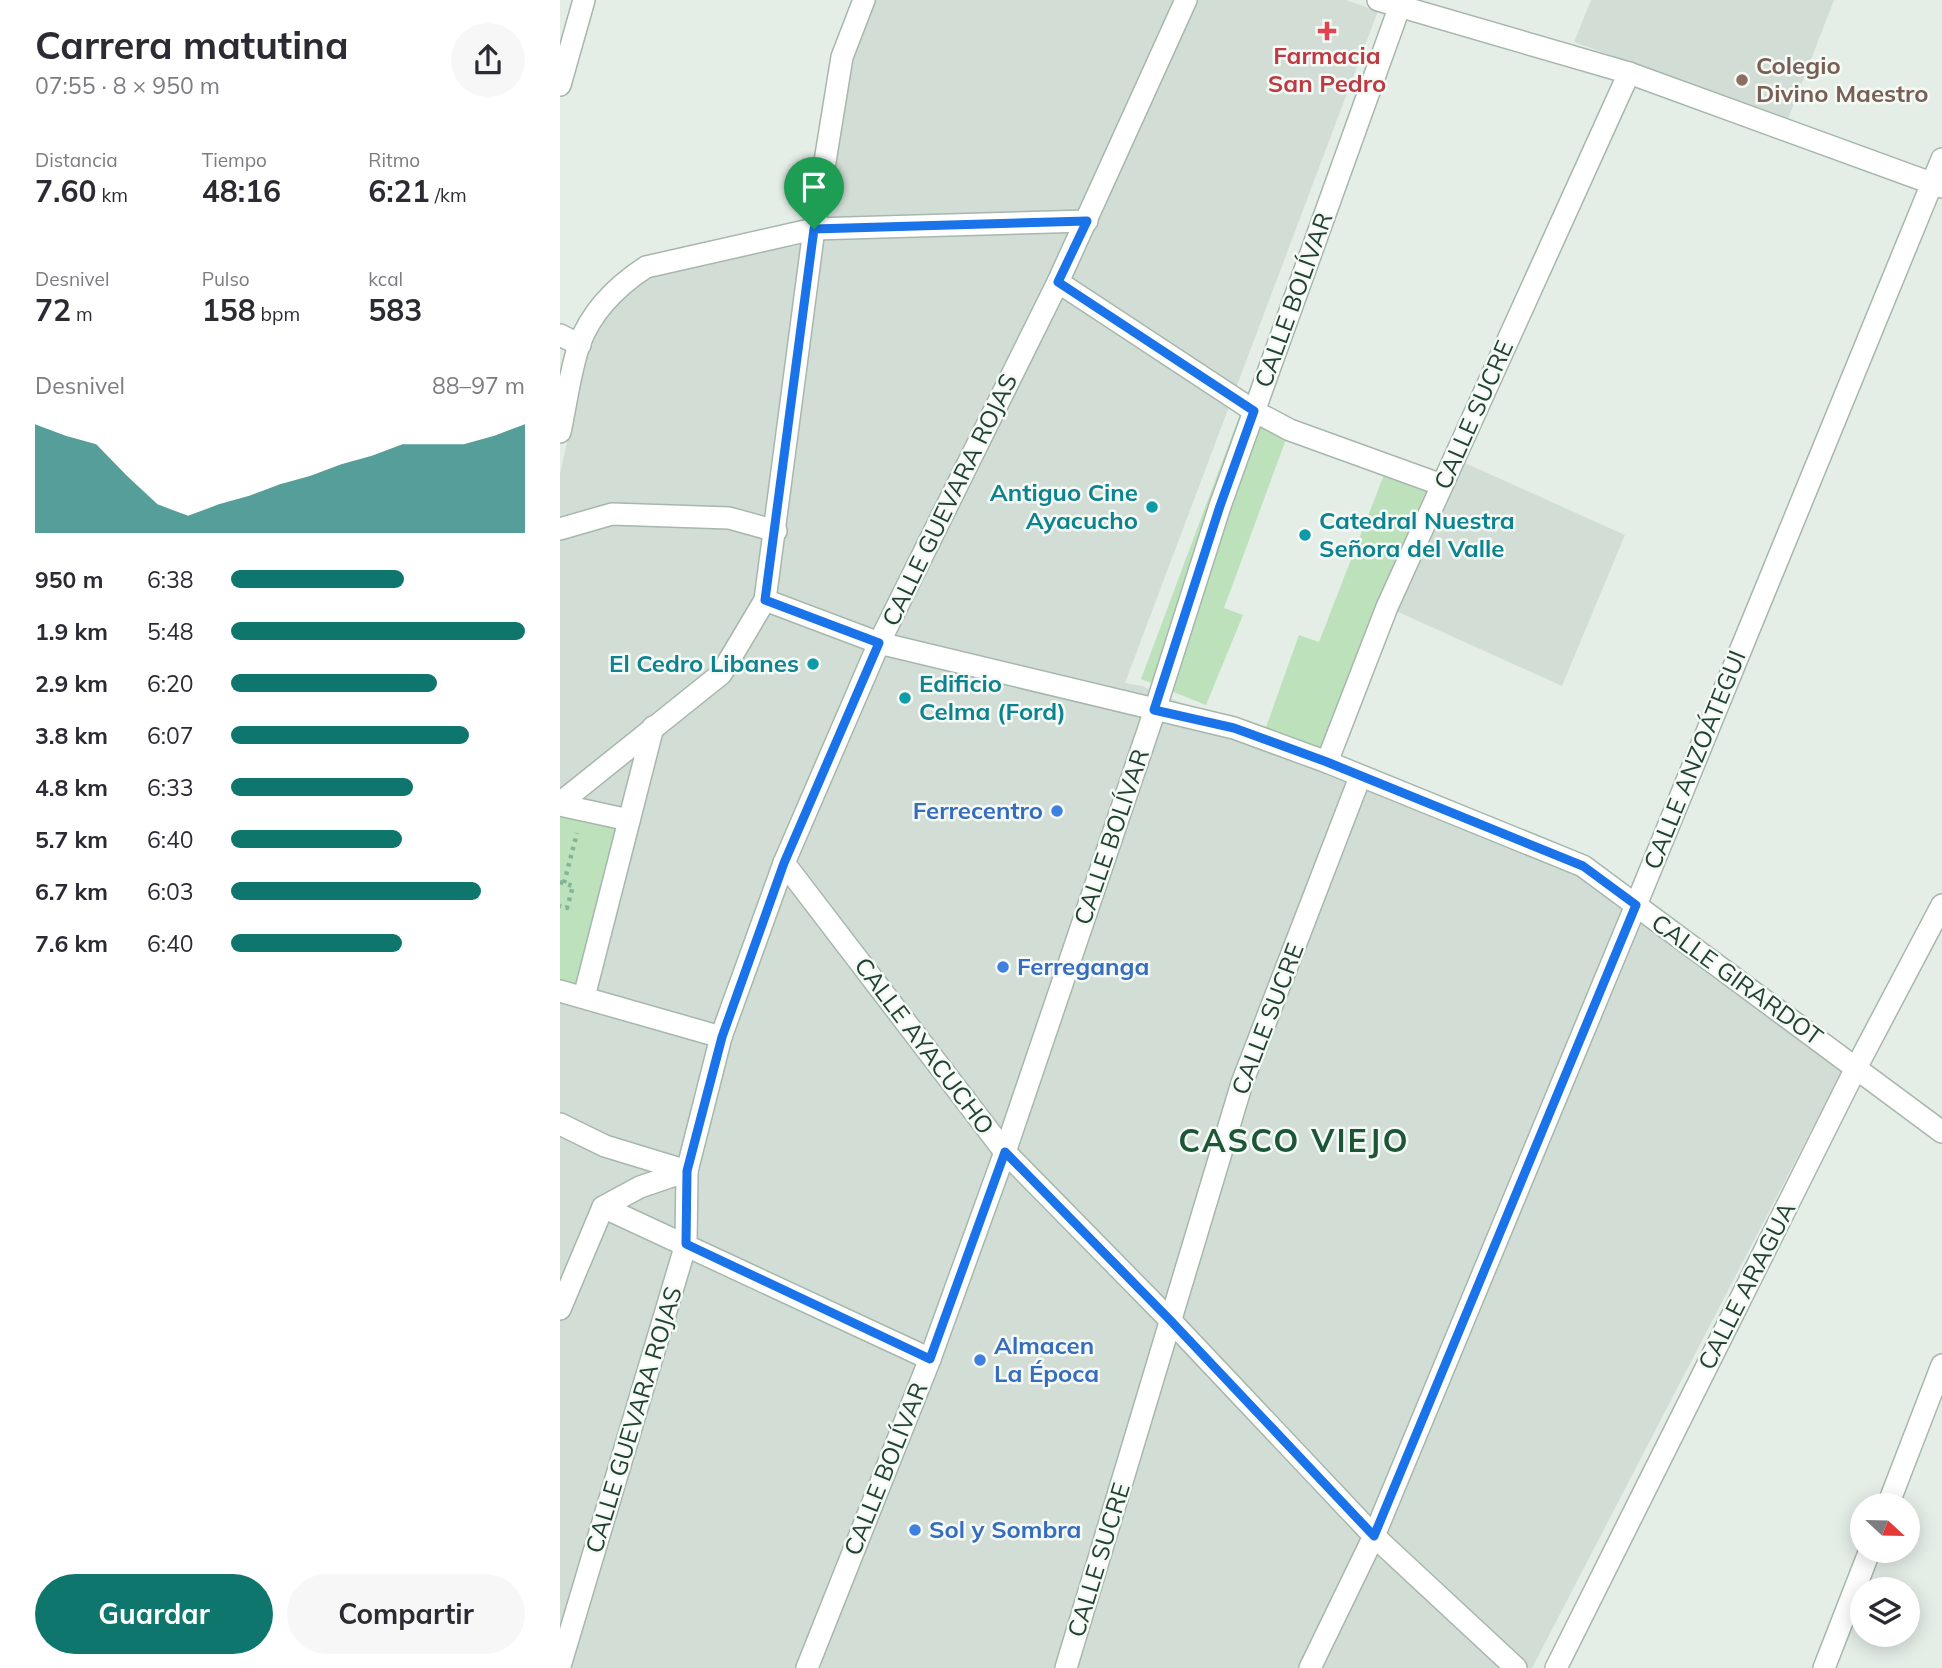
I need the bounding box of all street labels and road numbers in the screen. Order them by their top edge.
street label: CALLE BOLÍVAR [1247,208,1339,391]
street label: CALLE SUCRE [1427,336,1519,494]
street label: CALLE GUEVARA ROJAS [875,368,1023,631]
street label: CALLE ANZOÁTEGUI [1636,646,1752,874]
street label: CALLE BOLÍVAR [1067,745,1155,929]
street label: CALLE GIRARDOT [1646,907,1829,1052]
street label: CALLE SUCRE [1224,939,1310,1099]
street label: CALLE AYACUCHO [848,951,1001,1140]
street label: CALLE ARAGUA [1691,1196,1801,1374]
street label: CALLE GUEVARA ROJAS [578,1283,688,1557]
street label: CALLE BOLÍVAR [837,1378,933,1560]
street label: CALLE SUCRE [1060,1479,1136,1640]

